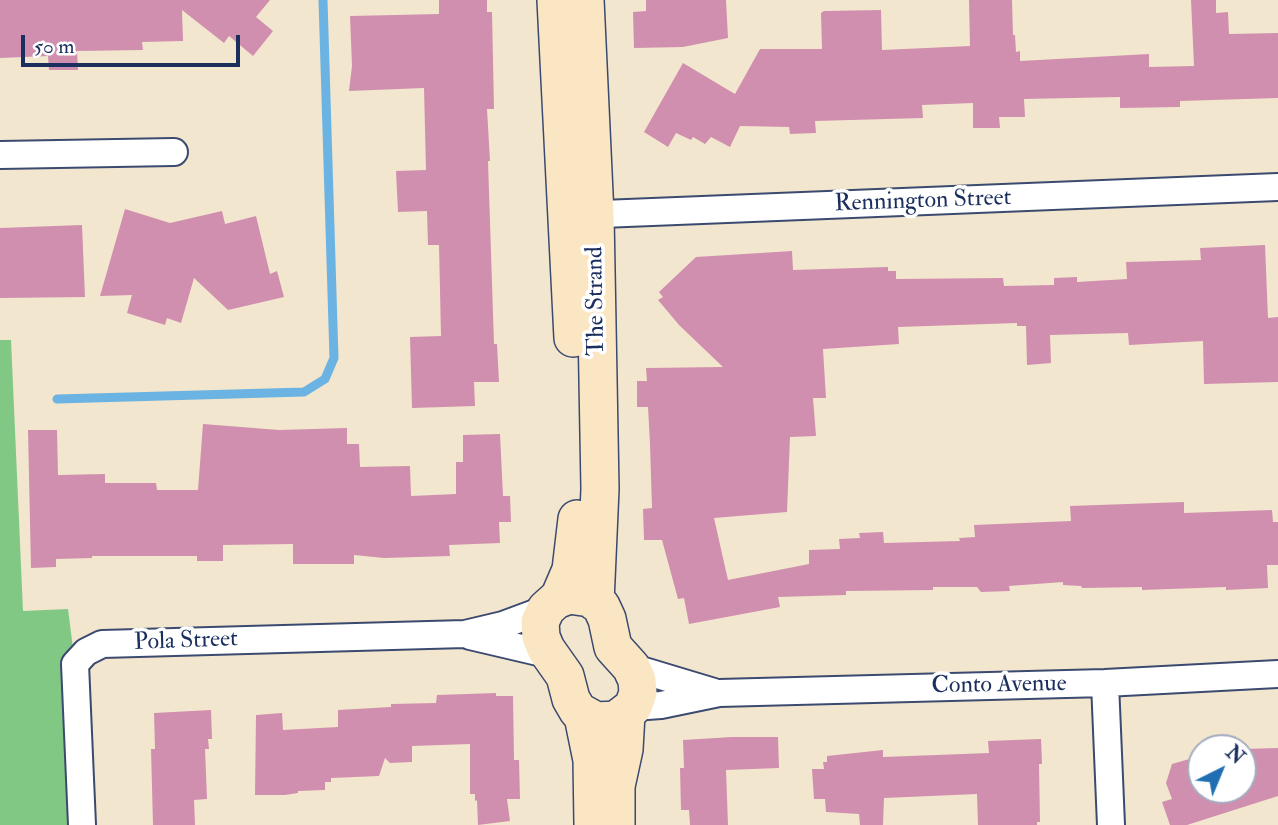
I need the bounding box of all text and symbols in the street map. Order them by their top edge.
scale bar [24,21,243,65]
text: 50 m [34,33,75,60]
street label: Rennington Street [834,185,1012,219]
street label: The Strand [582,246,612,356]
street label: Pola Street [134,626,238,658]
street label: Conto Avenue [931,670,1067,702]
north arrow [1187,734,1257,804]
text: N [1221,741,1249,770]

